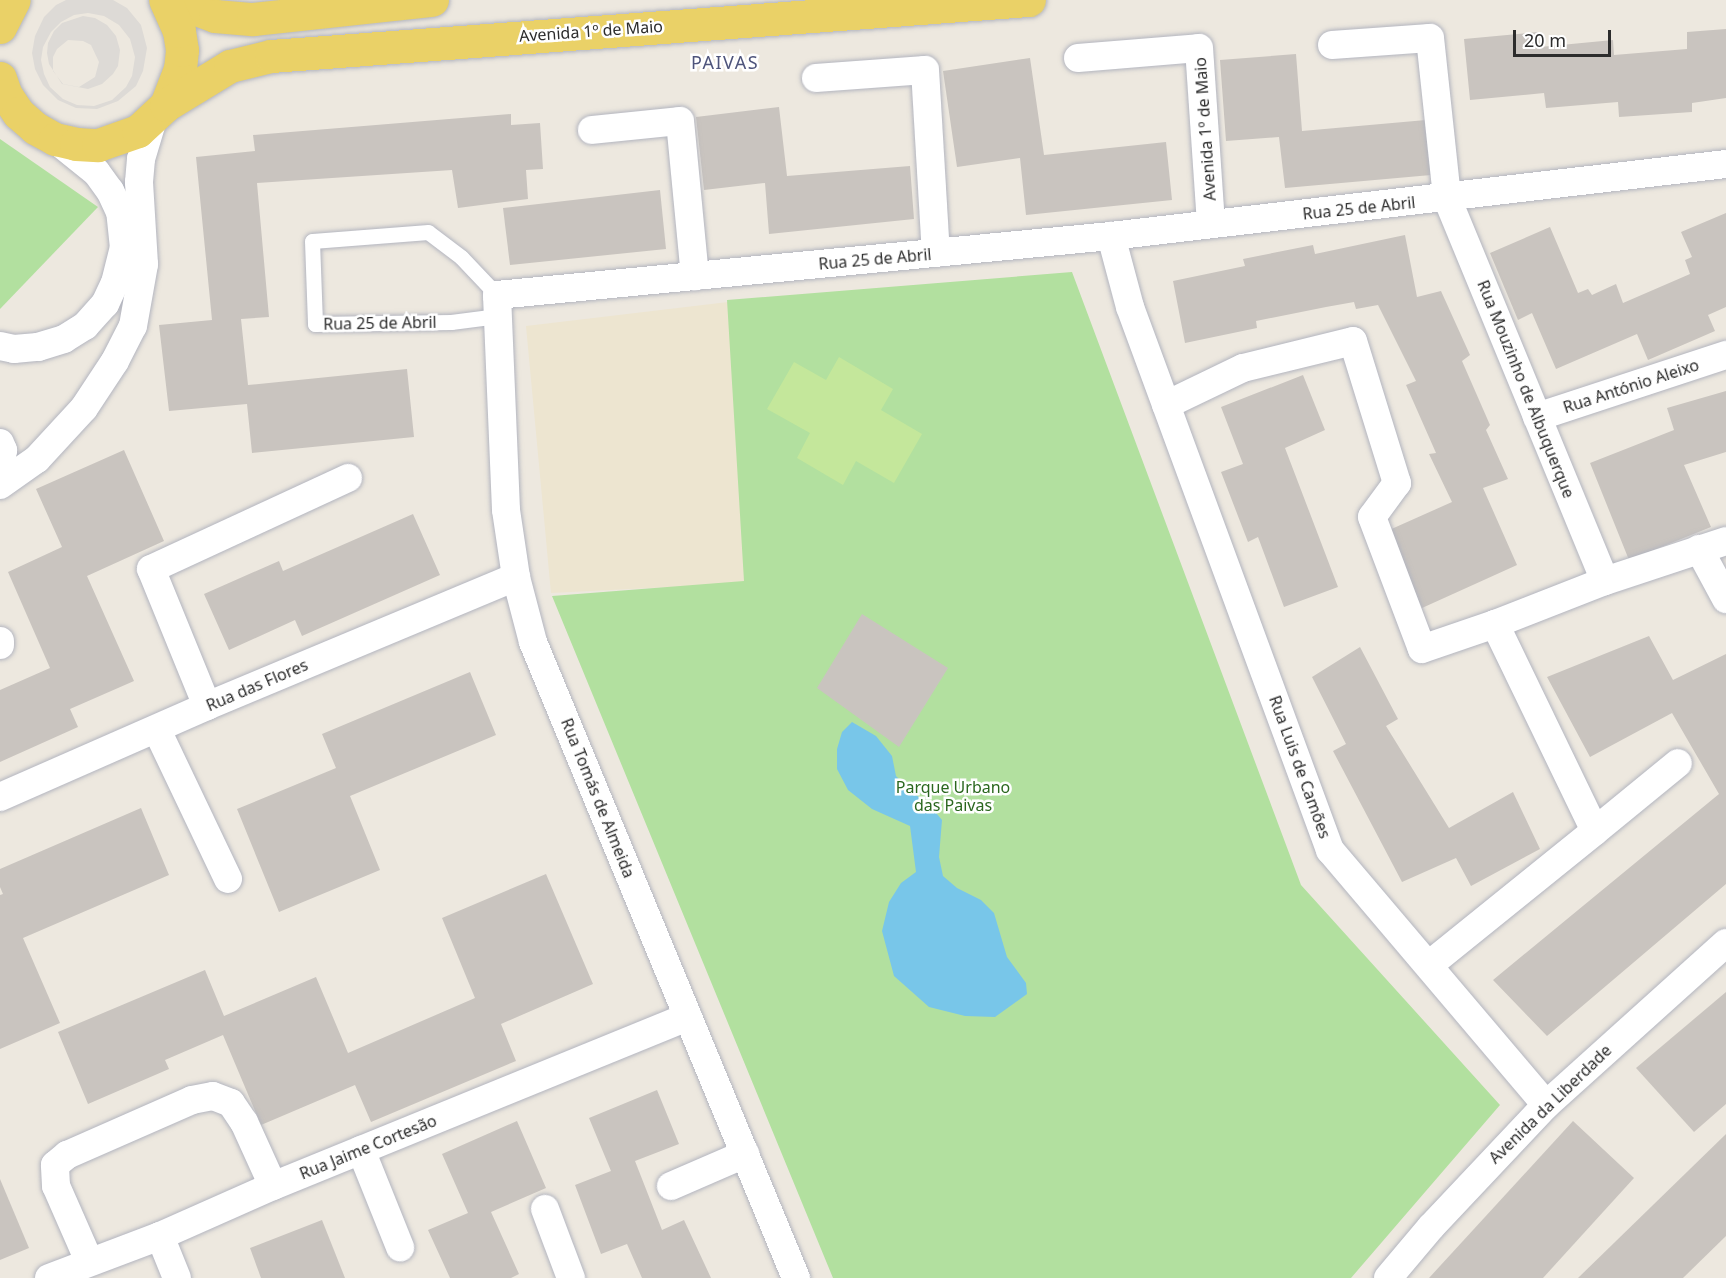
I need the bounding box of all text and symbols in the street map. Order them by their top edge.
street label: Avenida 1º de Maio [518,16,664,46]
scale bar [1516,18,1614,56]
text: 20 m [1524,28,1566,52]
district label: PAIVAS [691,51,759,73]
street label: Avenida 1º de Maio [1190,56,1220,202]
street label: Rua 25 de Abril [1302,193,1416,223]
street label: Rua 25 de Abril [818,244,932,274]
street label: Rua Mouzinho de Albuquerque [1473,277,1579,501]
street label: Rua 25 de Abril [323,312,437,334]
street label: Rua António Aleixo [1561,355,1701,417]
street label: Rua das Flores [203,655,311,715]
street label: Rua Luis de Camões [1265,693,1335,841]
street label: Rua Tomás de Almeida [557,715,639,881]
park label: Parque Urbano das Paivas [896,777,1010,815]
street label: Avenida da Liberdade [1485,1041,1615,1167]
street label: Rua Jaime Cortesão [297,1111,439,1183]

